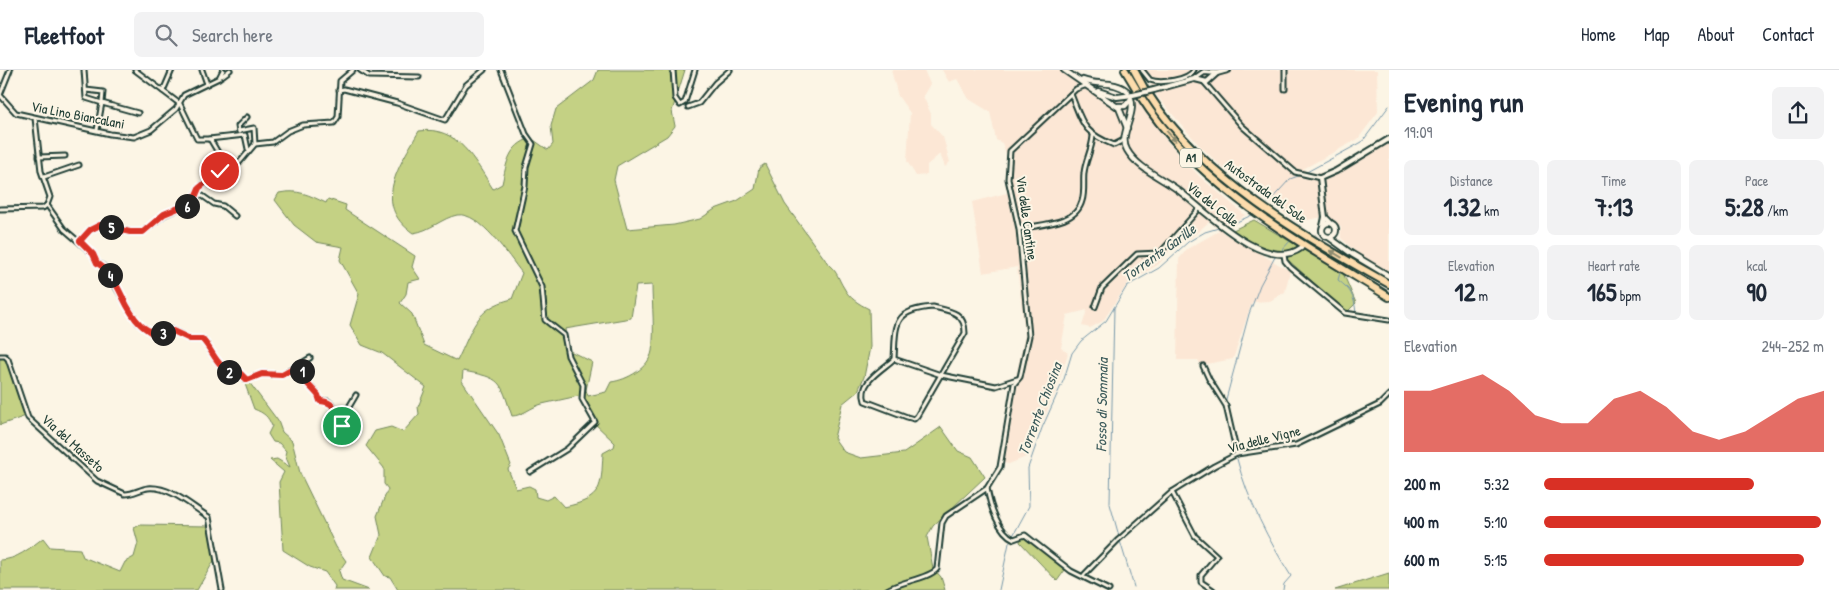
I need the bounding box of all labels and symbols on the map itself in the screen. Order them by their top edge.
street label: Via Lino Biancalani [30,96,126,133]
one-way arrow [1165,129,1177,141]
road number: A1 [1180,148,1202,168]
pin [199,150,241,192]
street label: Autostrada del Sole [1221,154,1312,227]
street label: Via delle Cantine [1012,175,1043,262]
street label: Via del Colle [1183,177,1244,231]
pin: 6 [174,194,200,218]
pin: 5 [98,214,124,240]
water label: Torrente Garille [1118,218,1201,287]
one-way arrow [1330,249,1343,258]
pin: 4 [98,262,122,288]
pin: 3 [150,320,176,346]
water label: Fosso di Sommaia [1090,356,1113,452]
water label: Torrente Chiosina [1012,357,1068,458]
pin: 1 [290,358,314,384]
pin: 2 [216,360,242,384]
pin [321,405,363,447]
street label: Via del Masseto [38,409,109,476]
street label: Via delle Vigne [1225,420,1303,458]

